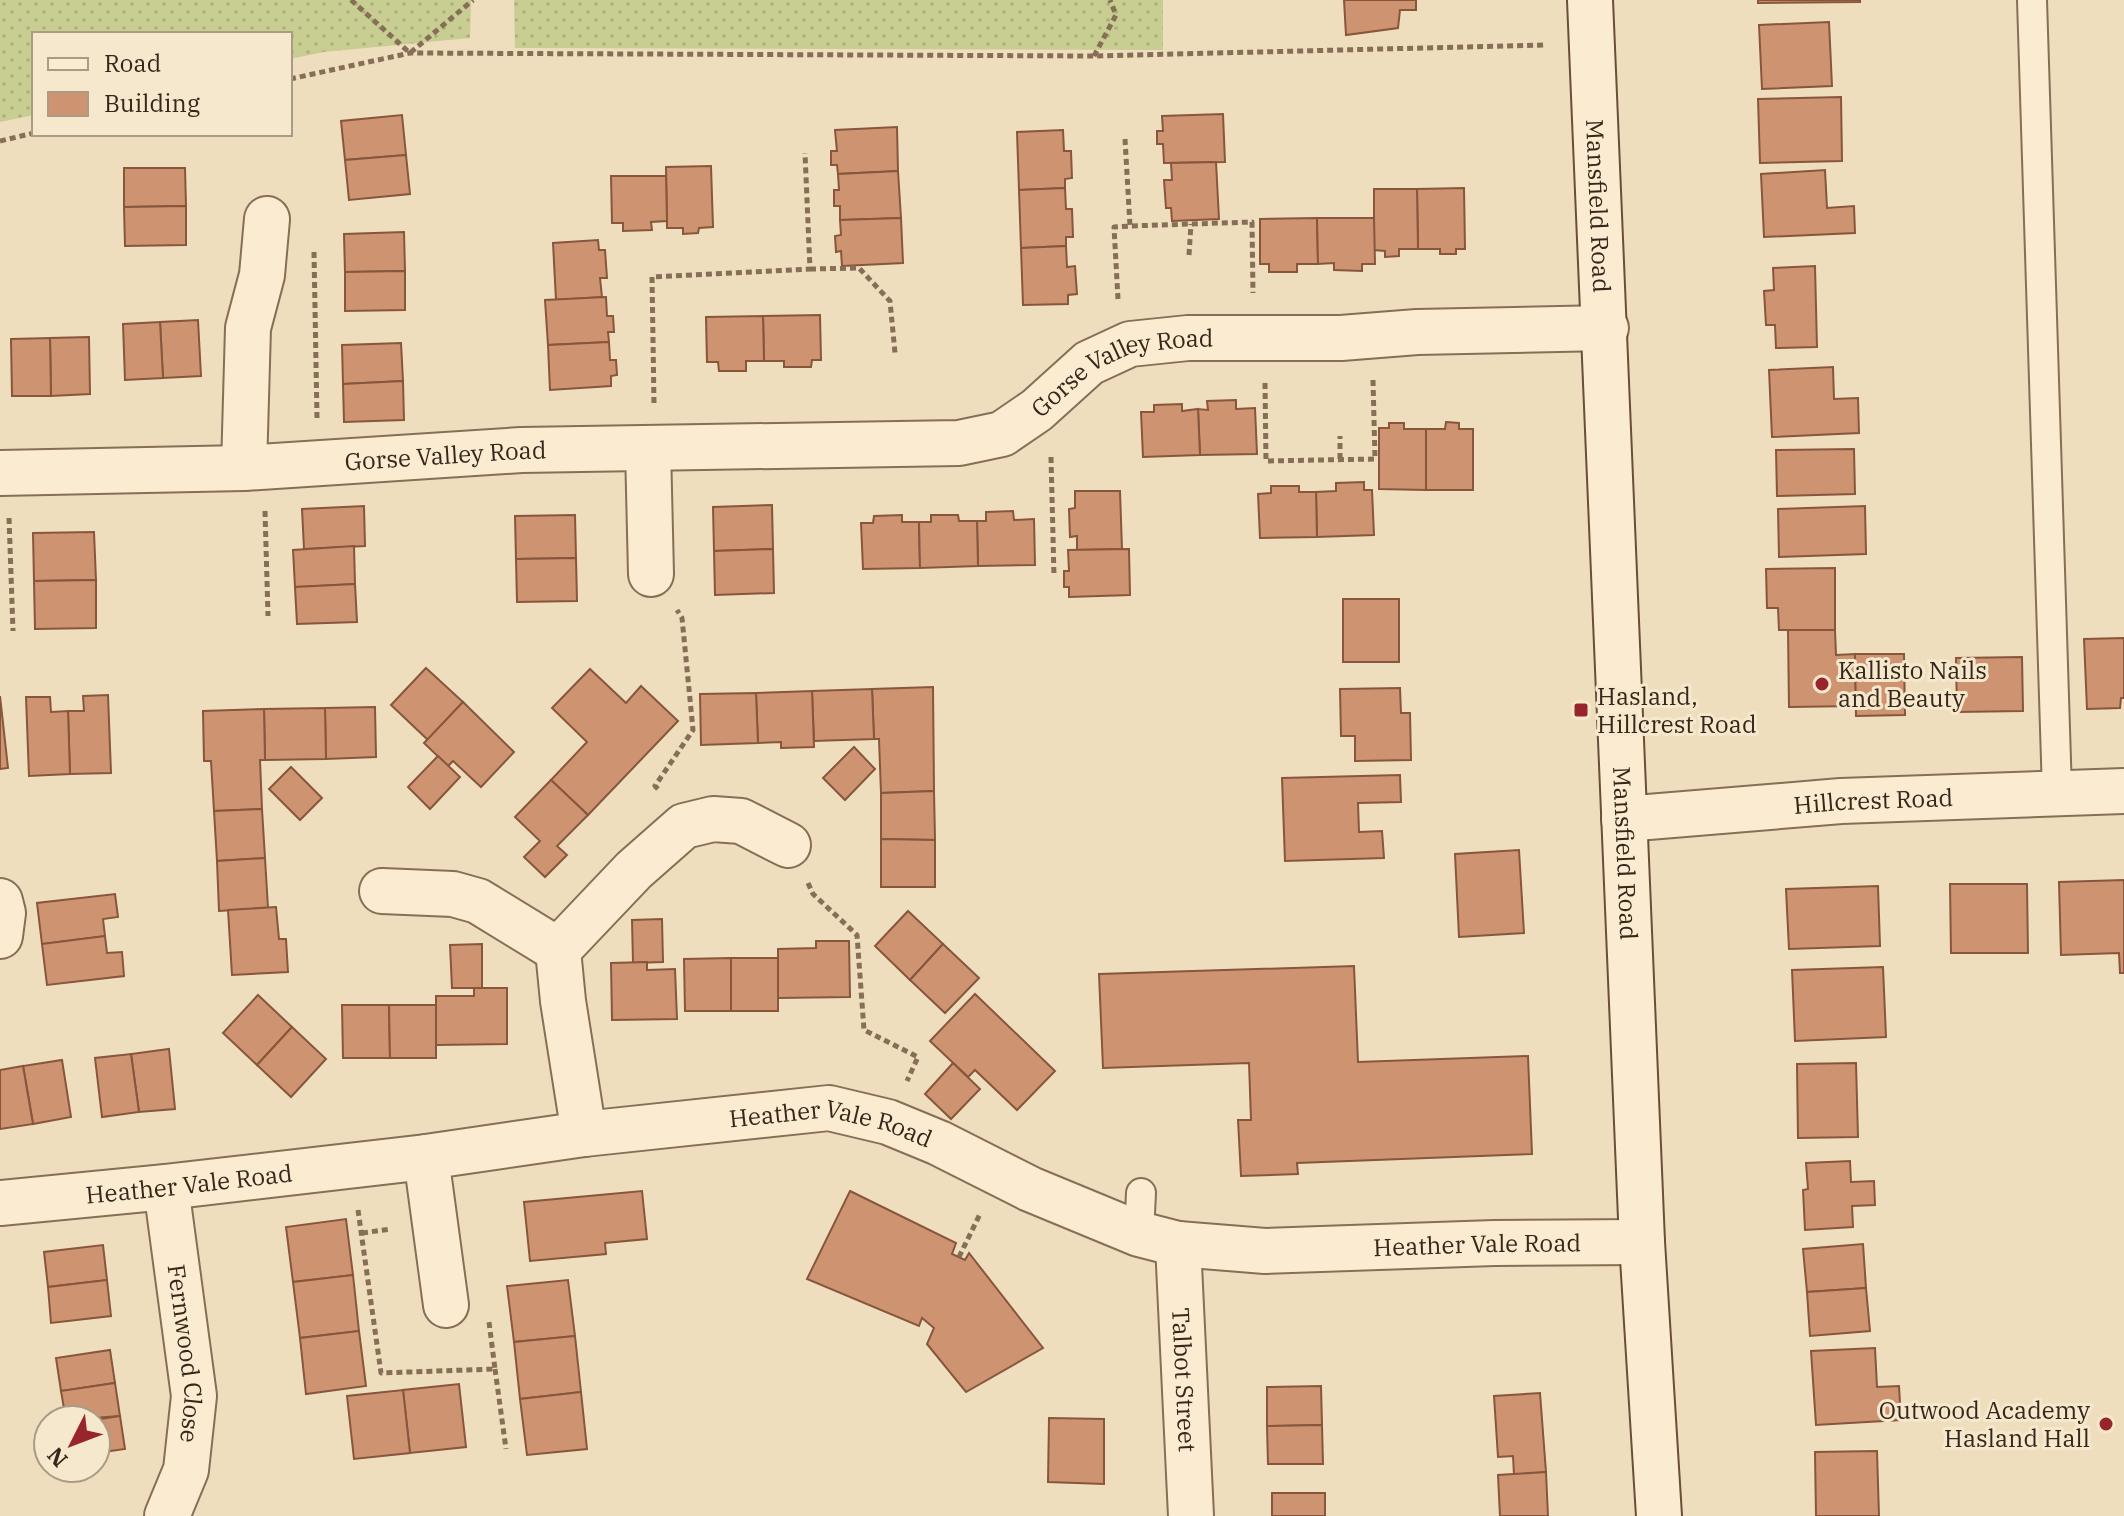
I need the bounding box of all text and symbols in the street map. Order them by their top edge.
legend [32,32,292,136]
text: Road [104,47,161,79]
text: Building [104,87,200,119]
street label: Mansfield Road [1579,118,1618,293]
street label: Gorse Valley Road [1024,322,1213,424]
street label: Gorse Valley Road [344,434,547,477]
place label: Kallisto Nails and Beauty [1838,654,1987,714]
marker: Kallisto Nails and Beauty [1813,675,1831,693]
place label: Hasland, Hillcrest Road [1597,680,1757,740]
marker: Hasland, Hillcrest Road [1572,701,1590,719]
street label: Mansfield Road [1606,766,1645,941]
street label: Hillcrest Road [1792,781,1954,821]
street label: Heather Vale Road [727,1092,937,1155]
street label: Heather Vale Road [84,1157,294,1211]
street label: Heather Vale Road [1373,1226,1581,1263]
street label: Fernwood Close [161,1262,210,1445]
street label: Talbot Street [1165,1307,1204,1453]
place label: Outwood Academy Hasland Hall [1879,1394,2090,1454]
north arrow [32,1404,112,1484]
marker: Outwood Academy Hasland Hall [2097,1415,2115,1433]
text: N [40,1442,73,1474]

